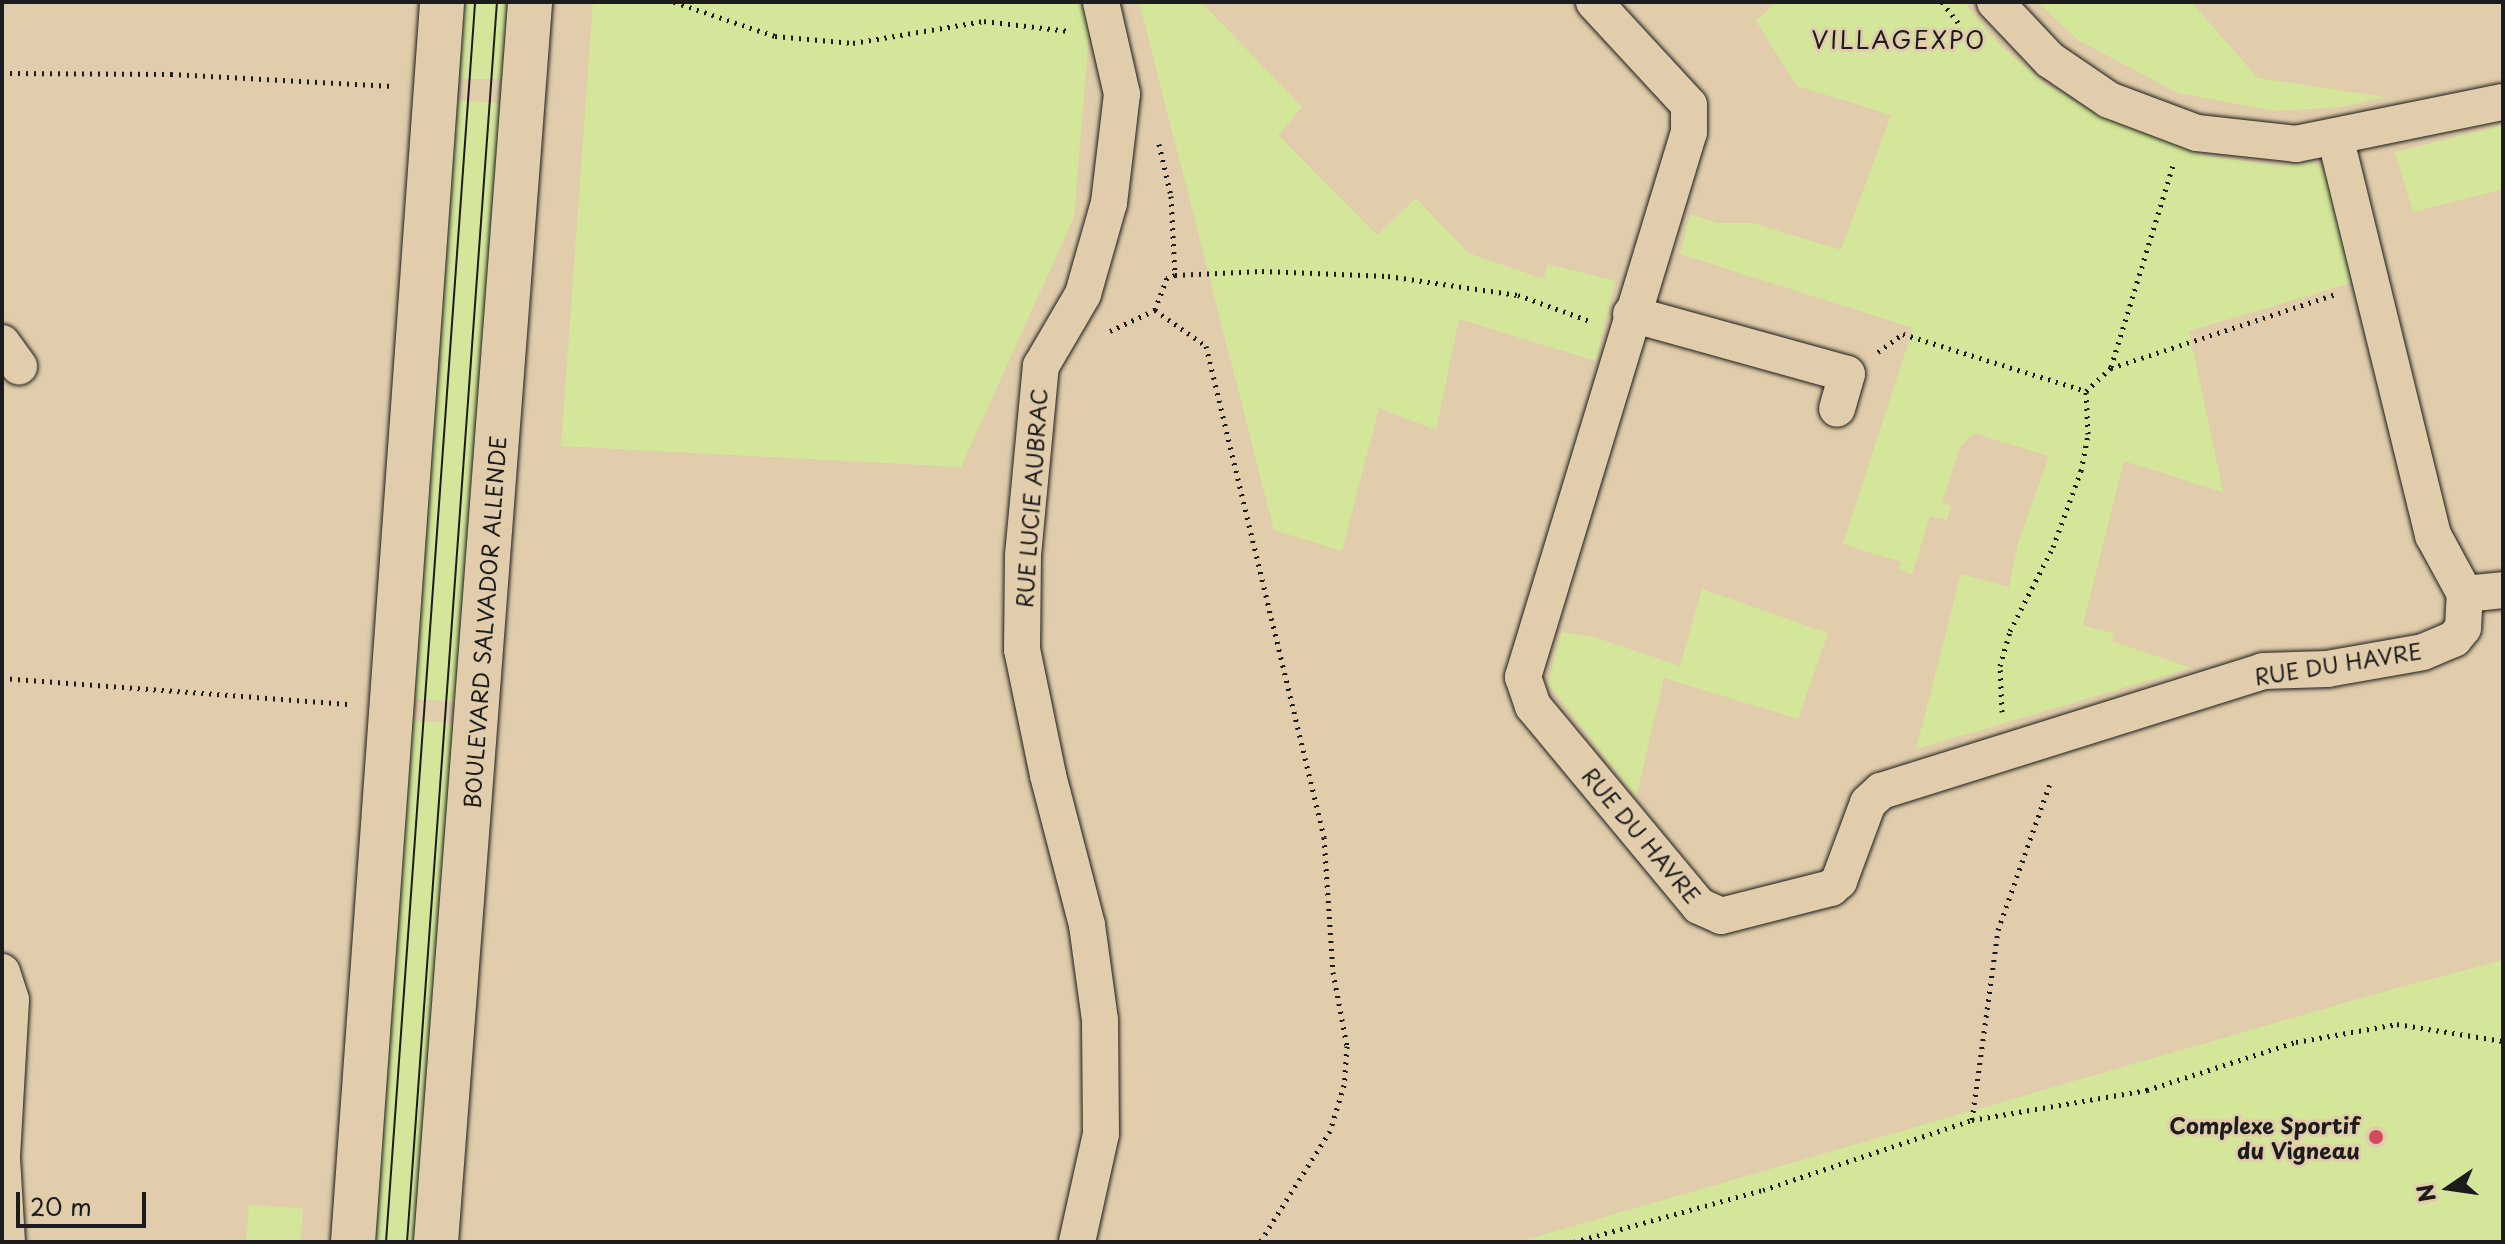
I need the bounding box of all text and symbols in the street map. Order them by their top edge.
district label: VILLAGEXPO [1812,26,1986,54]
street label: RUE LUCIE AUBRAC [1010,386,1052,610]
street label: BOULEVARD SALVADOR ALLENDE [458,433,510,811]
street label: RUE DU HAVRE [2250,636,2426,690]
street label: RUE DU HAVRE [1576,760,1708,910]
place label: Complexe Sportif du Vigneau [2167,1111,2360,1162]
marker: Complexe Sportif du Vigneau [2367,1128,2385,1146]
north arrow [2409,1148,2489,1228]
scale bar [20,1176,150,1226]
text: N [2407,1181,2443,1206]
text: 20 m [30,1188,92,1224]

